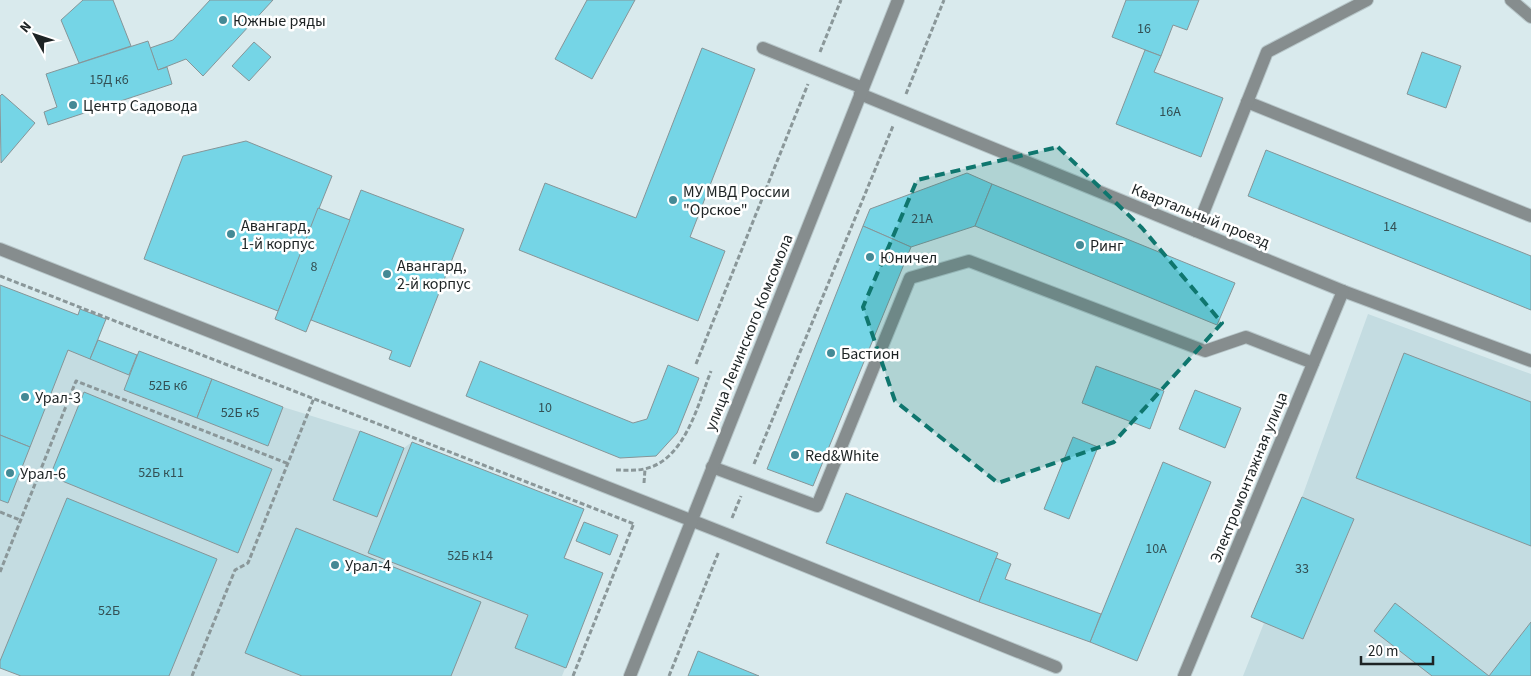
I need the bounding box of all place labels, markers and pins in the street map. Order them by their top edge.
place label: Южные ряды [233,10,326,32]
marker: Южные ряды [217,14,229,26]
place label: Центр Садовода [83,95,198,117]
marker: Центр Садовода [67,99,79,111]
place label: МУ МВД России "Орское" [683,181,790,221]
marker: МУ МВД России "Орское" [667,194,679,206]
place label: Авангард, 1-й корпус [241,215,315,255]
marker: Авангард, 1-й корпус [225,228,237,240]
place label: Ринг [1090,235,1124,257]
marker: Ринг [1074,239,1086,251]
place label: Юничел [880,247,937,269]
marker: Юничел [864,251,876,263]
place label: Авангард, 2-й корпус [397,255,471,295]
marker: Авангард, 2-й корпус [381,268,393,280]
place label: Бастион [841,343,900,365]
marker: Бастион [825,347,837,359]
place label: Урал-3 [35,387,81,409]
marker: Урал-3 [19,391,31,403]
place label: Red&White [805,445,879,467]
marker: Red&White [789,449,801,461]
place label: Урал-6 [20,463,66,485]
marker: Урал-6 [4,467,16,479]
place label: Урал-4 [345,555,391,577]
marker: Урал-4 [329,559,341,571]

